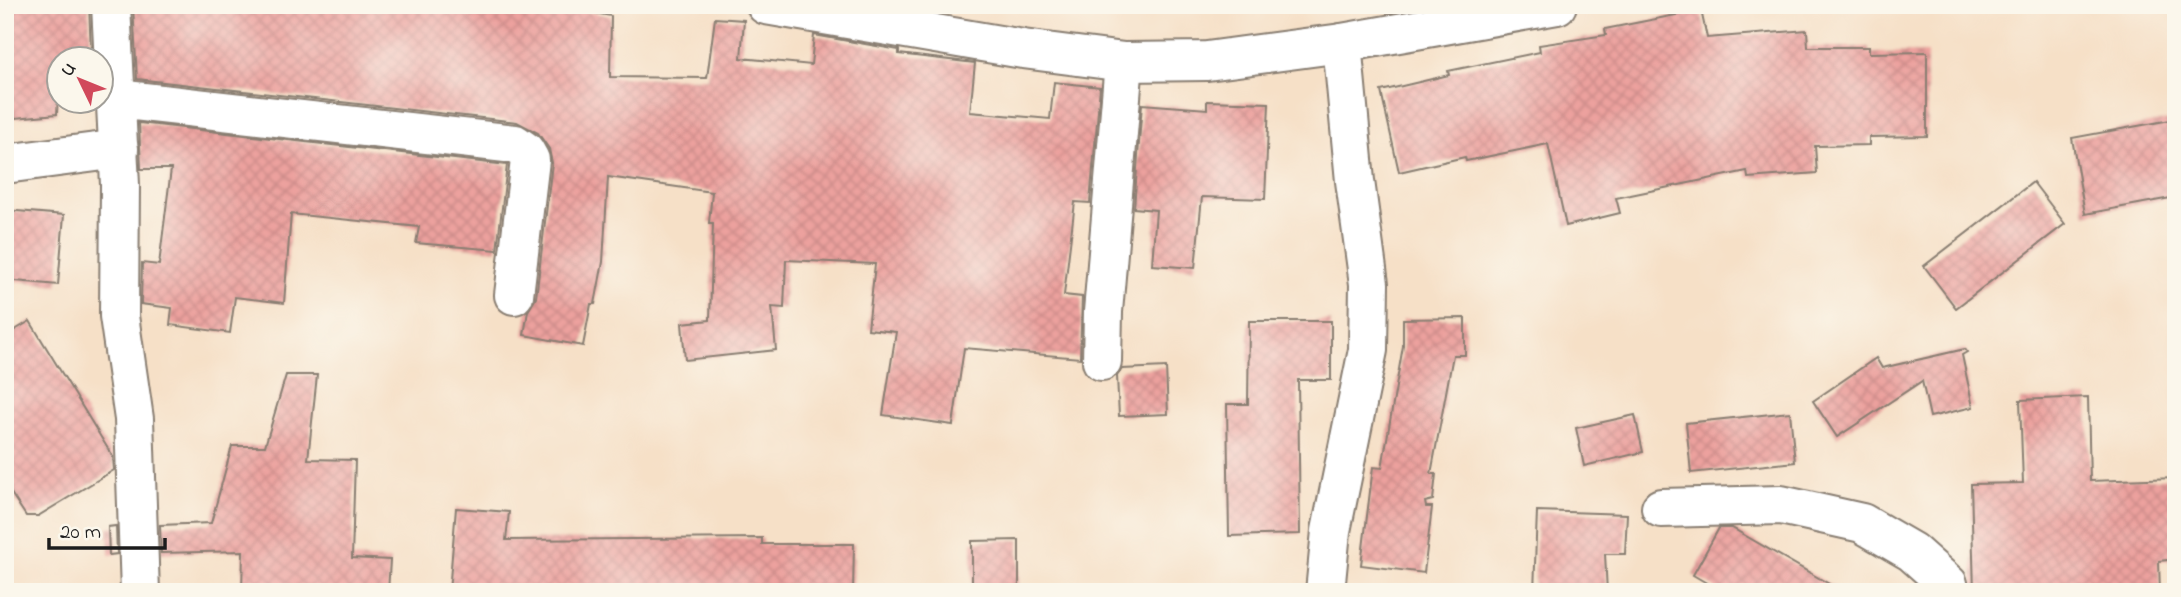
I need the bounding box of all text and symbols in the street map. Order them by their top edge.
north arrow [46,46,116,116]
text: U [55,57,83,84]
scale bar [49,506,164,550]
text: 20 m [60,518,101,548]

